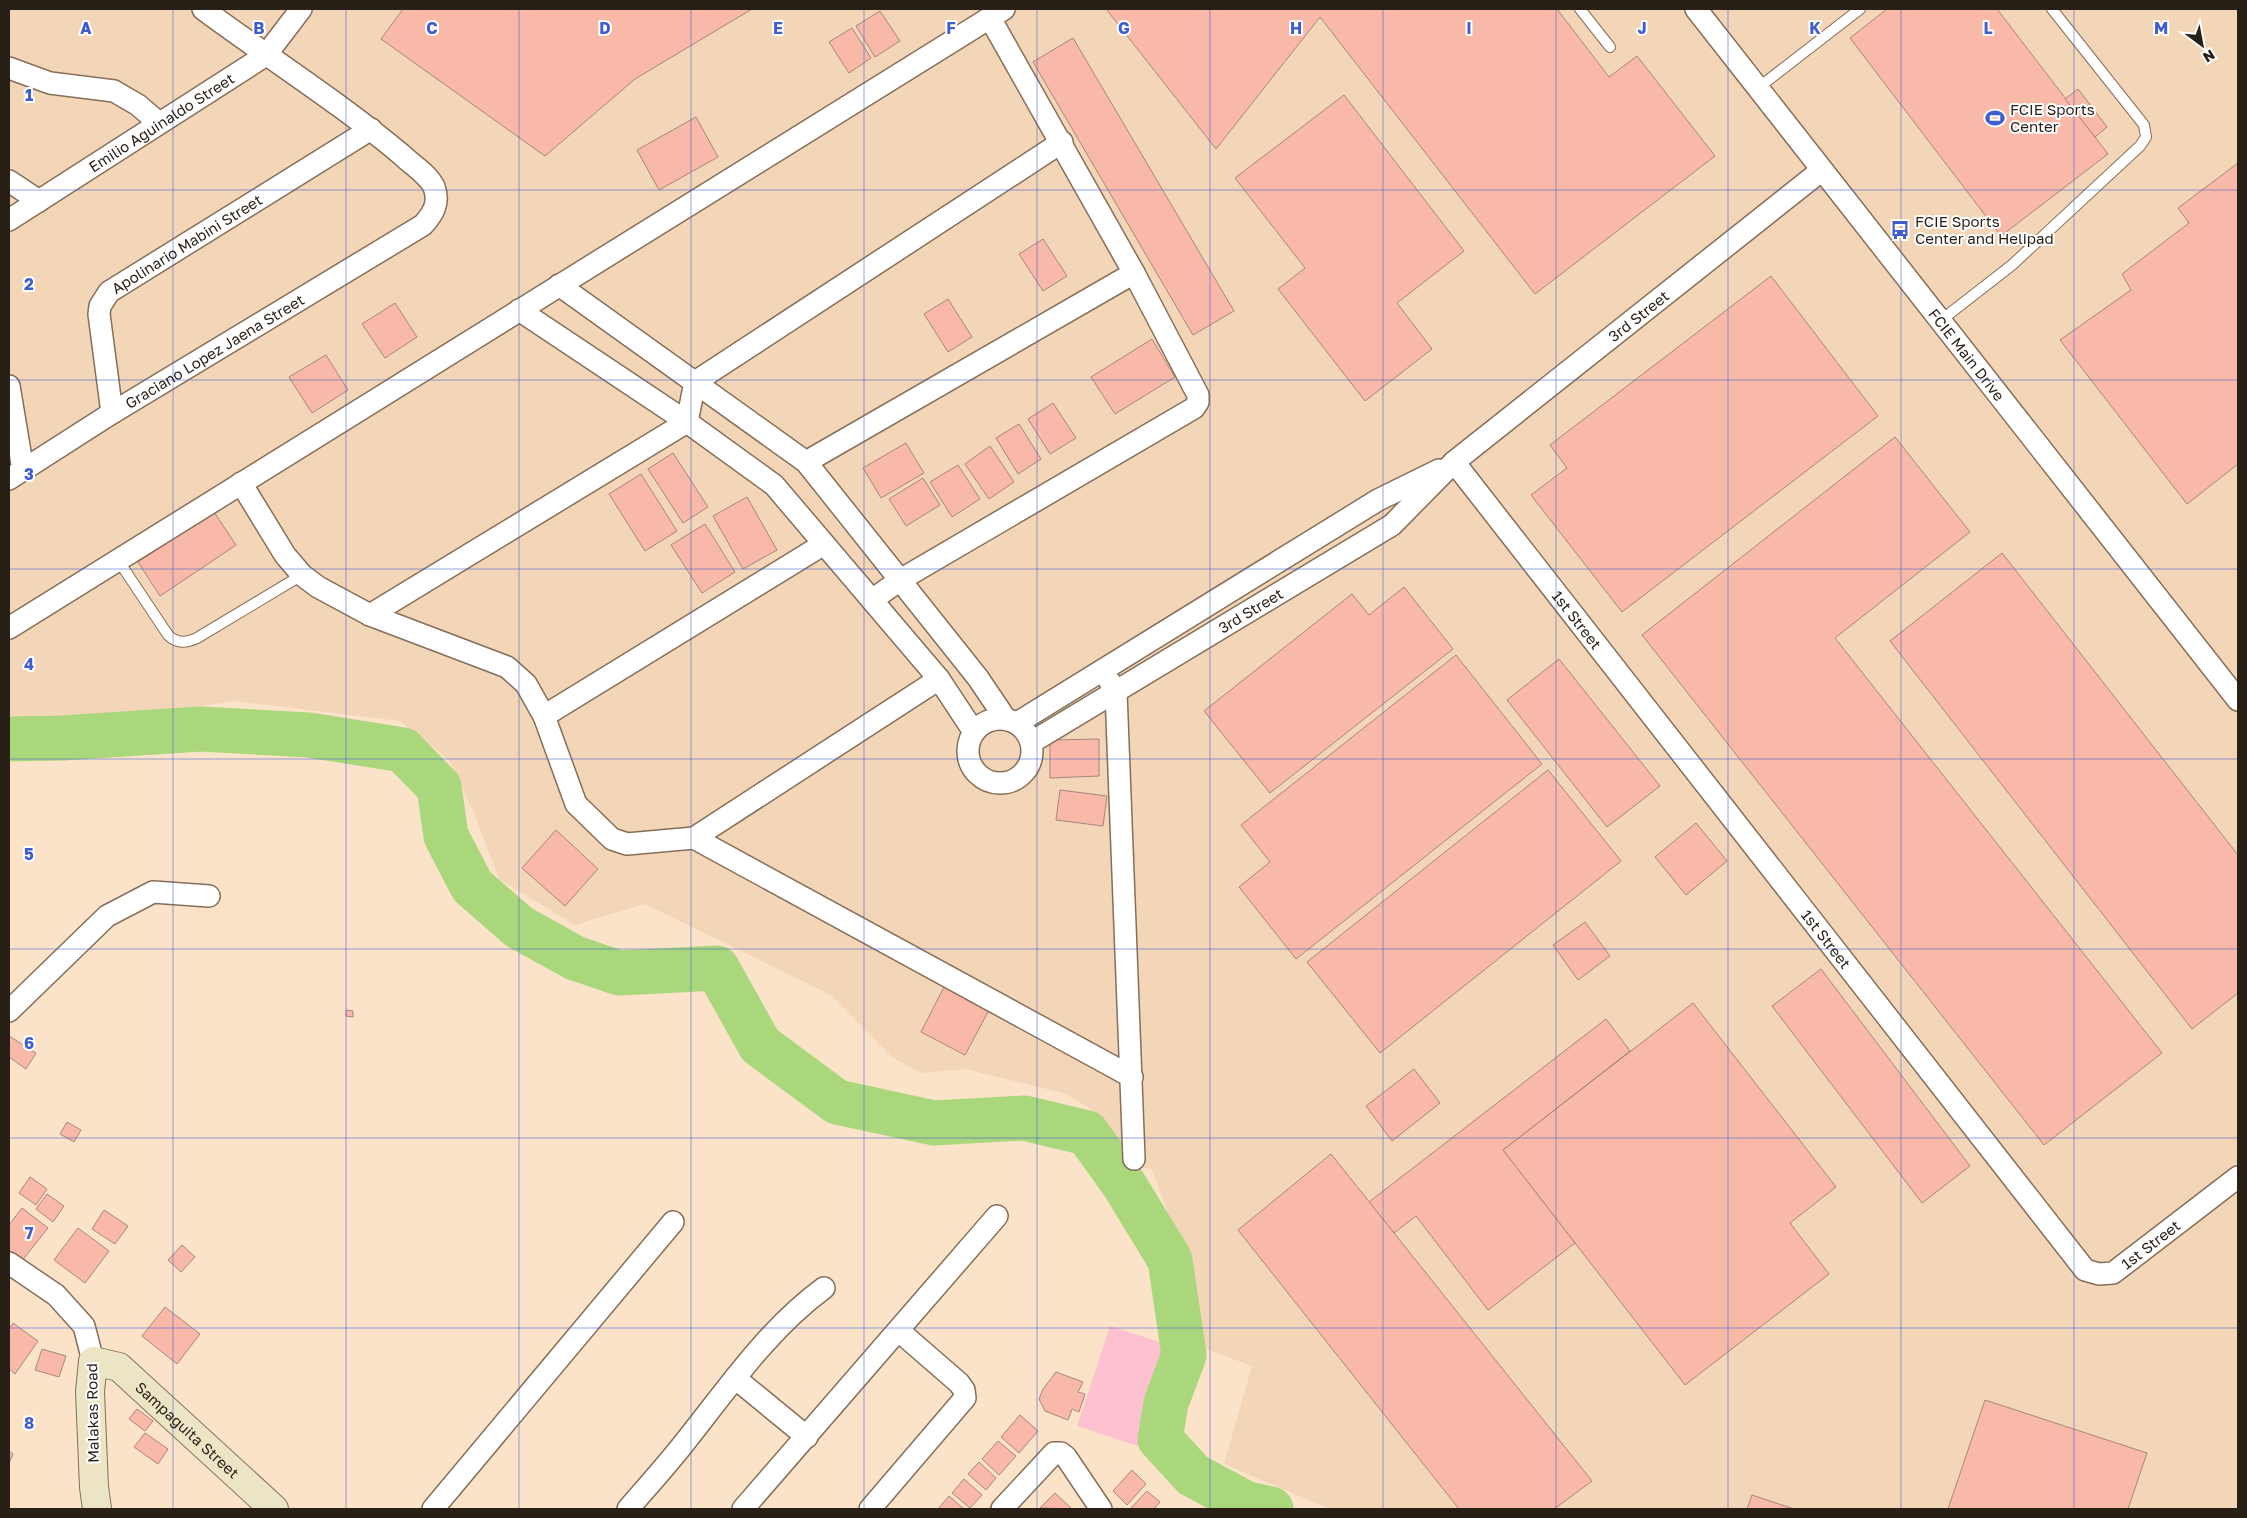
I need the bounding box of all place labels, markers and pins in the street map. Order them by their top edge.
place label: FCIE Sports Center [2010,100,2095,135]
sports icon: FCIE Sports Center [1984,107,2006,129]
place label: FCIE Sports Center and Helipad [1915,212,2054,247]
bus stop icon: FCIE Sports Center and Helipad [1889,219,1911,241]

